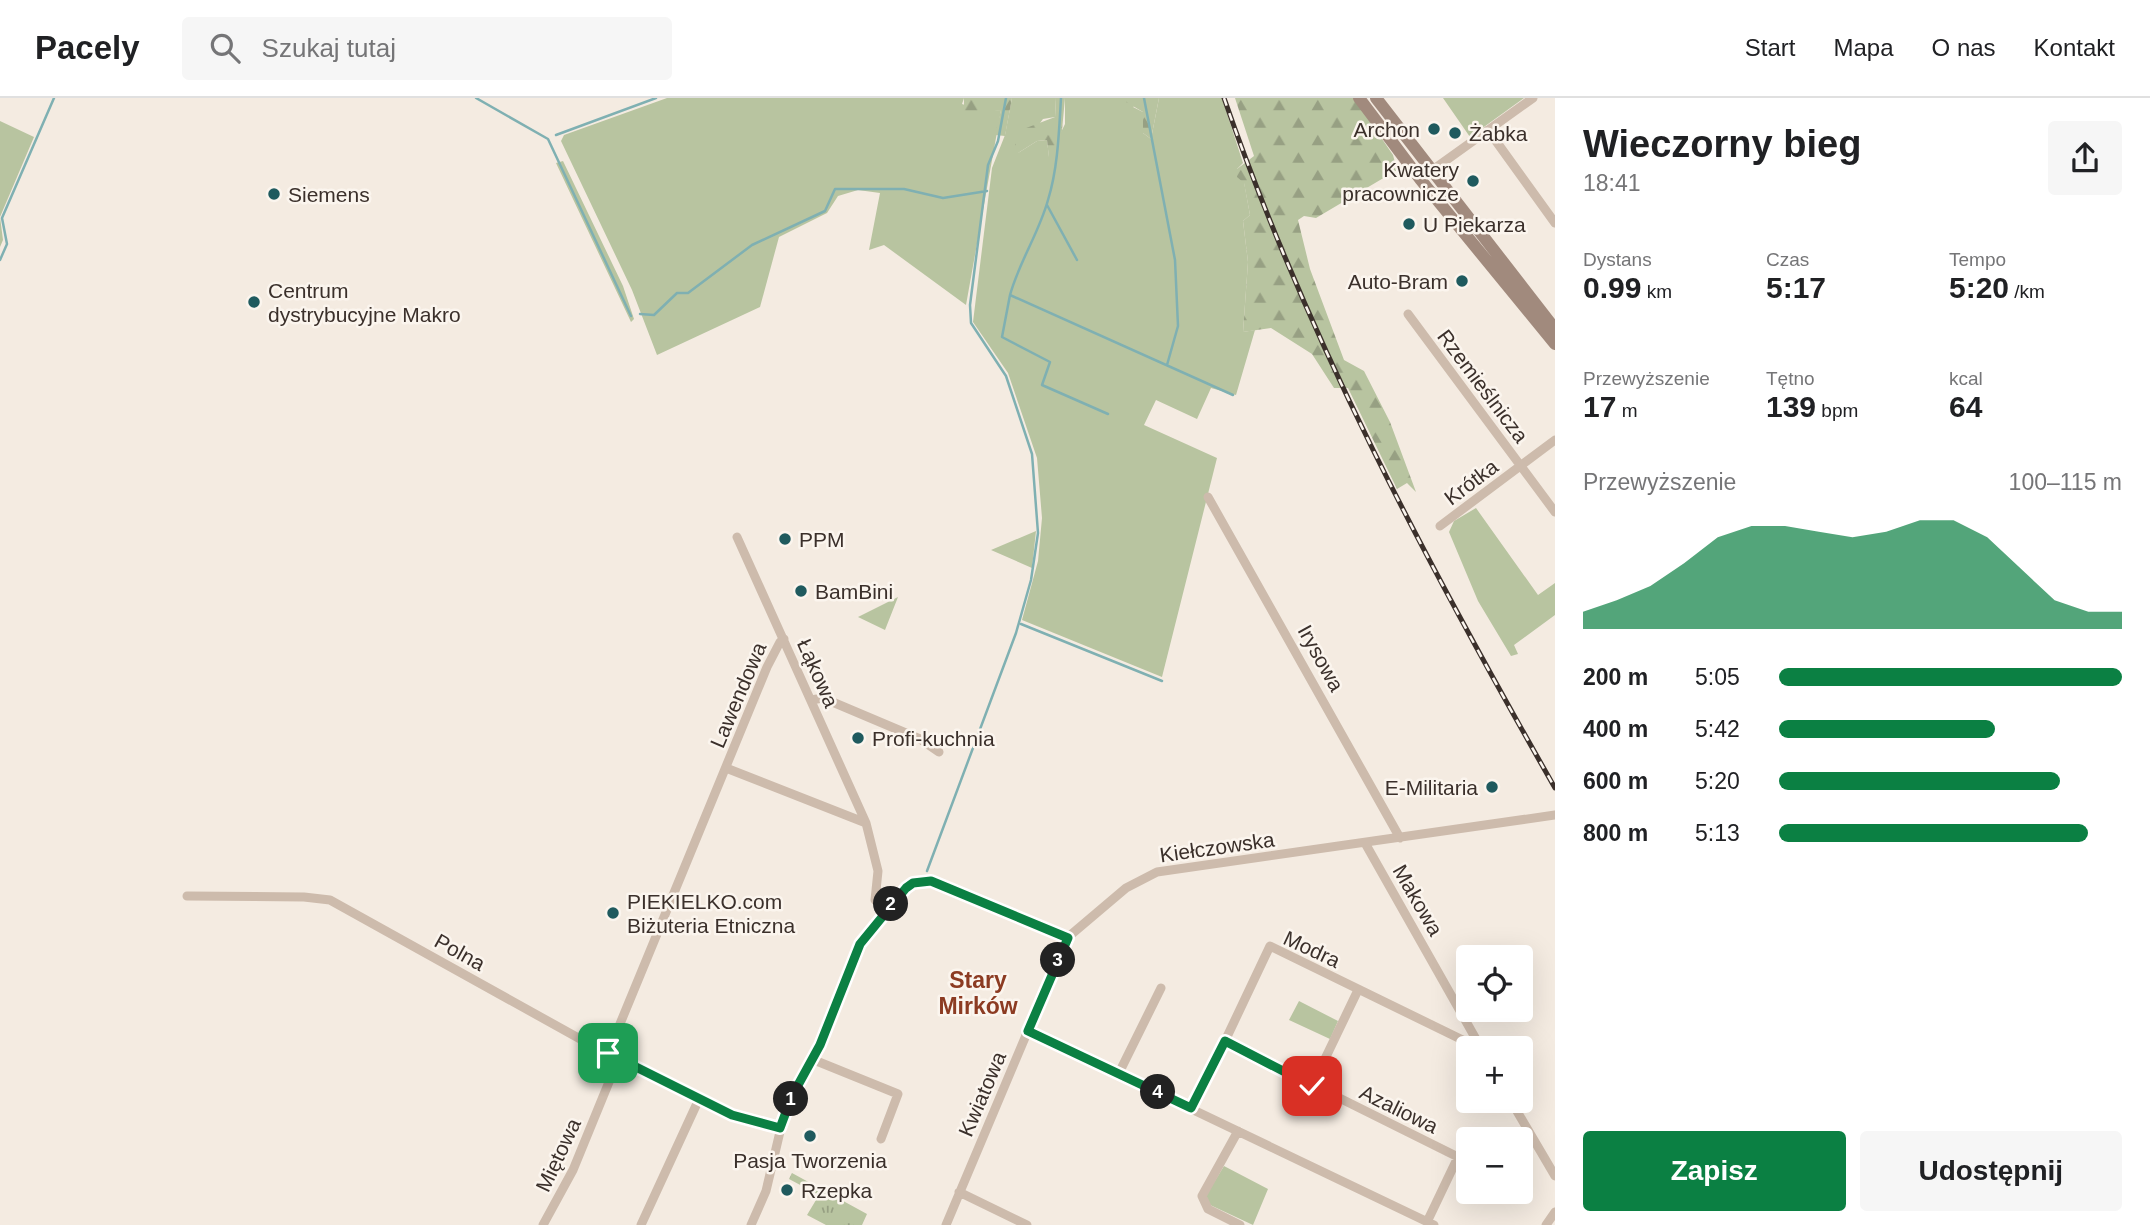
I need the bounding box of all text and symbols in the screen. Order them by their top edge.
search box [182,17,672,80]
text: Pacely [35,29,140,66]
icon: search [206,29,244,67]
text: Szukaj tutaj [262,33,396,63]
text: Start [1745,34,1796,61]
text: Mapa [1834,34,1894,61]
text: O nas [1932,34,1996,61]
text: Kontakt [2034,34,2115,61]
place label: Archon [1353,118,1420,141]
marker: Archon [1426,121,1442,137]
button: share [2048,121,2122,195]
place label: Żabka [1469,122,1528,145]
text: Wieczorny bieg [1583,123,1861,165]
marker: Żabka [1447,125,1463,141]
place label: Kwatery pracownicze [1342,158,1459,205]
text: 18:41 [1583,170,1641,196]
marker: Kwatery pracownicze [1465,173,1481,189]
place label: Siemens [288,183,370,206]
marker: Siemens [266,186,282,202]
place label: U Piekarza [1423,213,1526,236]
marker: U Piekarza [1401,216,1417,232]
text: Dystans [1583,249,1652,270]
text: Czas [1766,249,1809,270]
text: Tempo [1949,249,2006,270]
place label: Auto-Bram [1348,270,1448,293]
text: 0.99 [1583,271,1641,304]
text: 5:17 [1766,271,1826,304]
text: 5:20 [1949,271,2009,304]
marker: Auto-Bram [1454,273,1470,289]
place label: Centrum dystrybucyjne Makro [268,279,461,326]
text: km [1641,281,1672,302]
text: /km [2009,281,2045,302]
marker: Centrum dystrybucyjne Makro [246,294,262,310]
street label: Rzemieślnicza [1433,325,1533,447]
text: Przewyższenie [1583,368,1710,389]
text: Tętno [1766,368,1815,389]
text: kcal [1949,368,1983,389]
text: 17 [1583,390,1616,423]
text: 139 [1766,390,1816,423]
text: 64 [1949,390,1982,423]
text: m [1616,400,1637,421]
text: bpm [1816,400,1858,421]
street label: Krótka [1440,454,1502,509]
text: Przewyższenie [1583,469,1736,495]
text: 100–115 m [2009,469,2122,495]
place label: PPM [799,528,845,551]
marker: PPM [777,531,793,547]
place label: BamBini [815,580,893,603]
marker: BamBini [793,583,809,599]
street label: Irysowa [1293,621,1349,695]
street label: Łąkowa [793,635,843,711]
street label: Lawendowa [706,639,771,751]
text: 200 m [1583,664,1648,690]
text: 5:05 [1695,664,1740,690]
text: 400 m [1583,716,1648,742]
text: 5:42 [1695,716,1740,742]
place label: Profi-kuchnia [872,727,995,750]
marker: Profi-kuchnia [850,730,866,746]
text: 600 m [1583,768,1648,794]
text: 5:20 [1695,768,1740,794]
place label: E-Militaria [1385,776,1478,799]
marker: E-Militaria [1484,779,1500,795]
text: 800 m [1583,820,1648,846]
text: 5:13 [1695,820,1740,846]
street label: Kiełczowska [1158,828,1276,866]
street label: Makowa [1388,860,1448,940]
pin: 2 [874,886,908,922]
place label: PIEKIELKO.com Biżuteria Etniczna [627,890,795,937]
text: 2 [885,893,896,914]
marker: PIEKIELKO.com Biżuteria Etniczna [605,905,621,921]
street label: Modra [1280,926,1344,972]
street label: Polna [431,929,489,975]
pin: 3 [1040,942,1076,978]
map controls [1456,945,1533,1204]
button: locate [1456,945,1533,1022]
text: 3 [1052,949,1063,970]
district label: Stary Mirków [938,967,1018,1019]
pin [578,1023,638,1083]
icon: arrive [589,1034,627,1072]
button: + [1456,1036,1533,1113]
street label: Kwiatowa [954,1048,1010,1140]
pin [1282,1056,1342,1116]
icon: check [1293,1067,1331,1105]
pin: 4 [1140,1074,1176,1110]
street label: Azaliowa [1356,1080,1442,1138]
text: 4 [1152,1081,1163,1102]
pin: 1 [774,1082,808,1116]
text: 1 [785,1088,796,1109]
street label: Miętowa [531,1114,585,1195]
button: − [1456,1127,1533,1204]
marker: Pasja Tworzenia [802,1128,818,1144]
button: Zapisz [1583,1131,1846,1211]
button: Udostępnij [1860,1131,2122,1211]
place label: Pasja Tworzenia [733,1149,887,1172]
place label: Rzepka [801,1179,873,1202]
marker: Rzepka [779,1182,795,1198]

